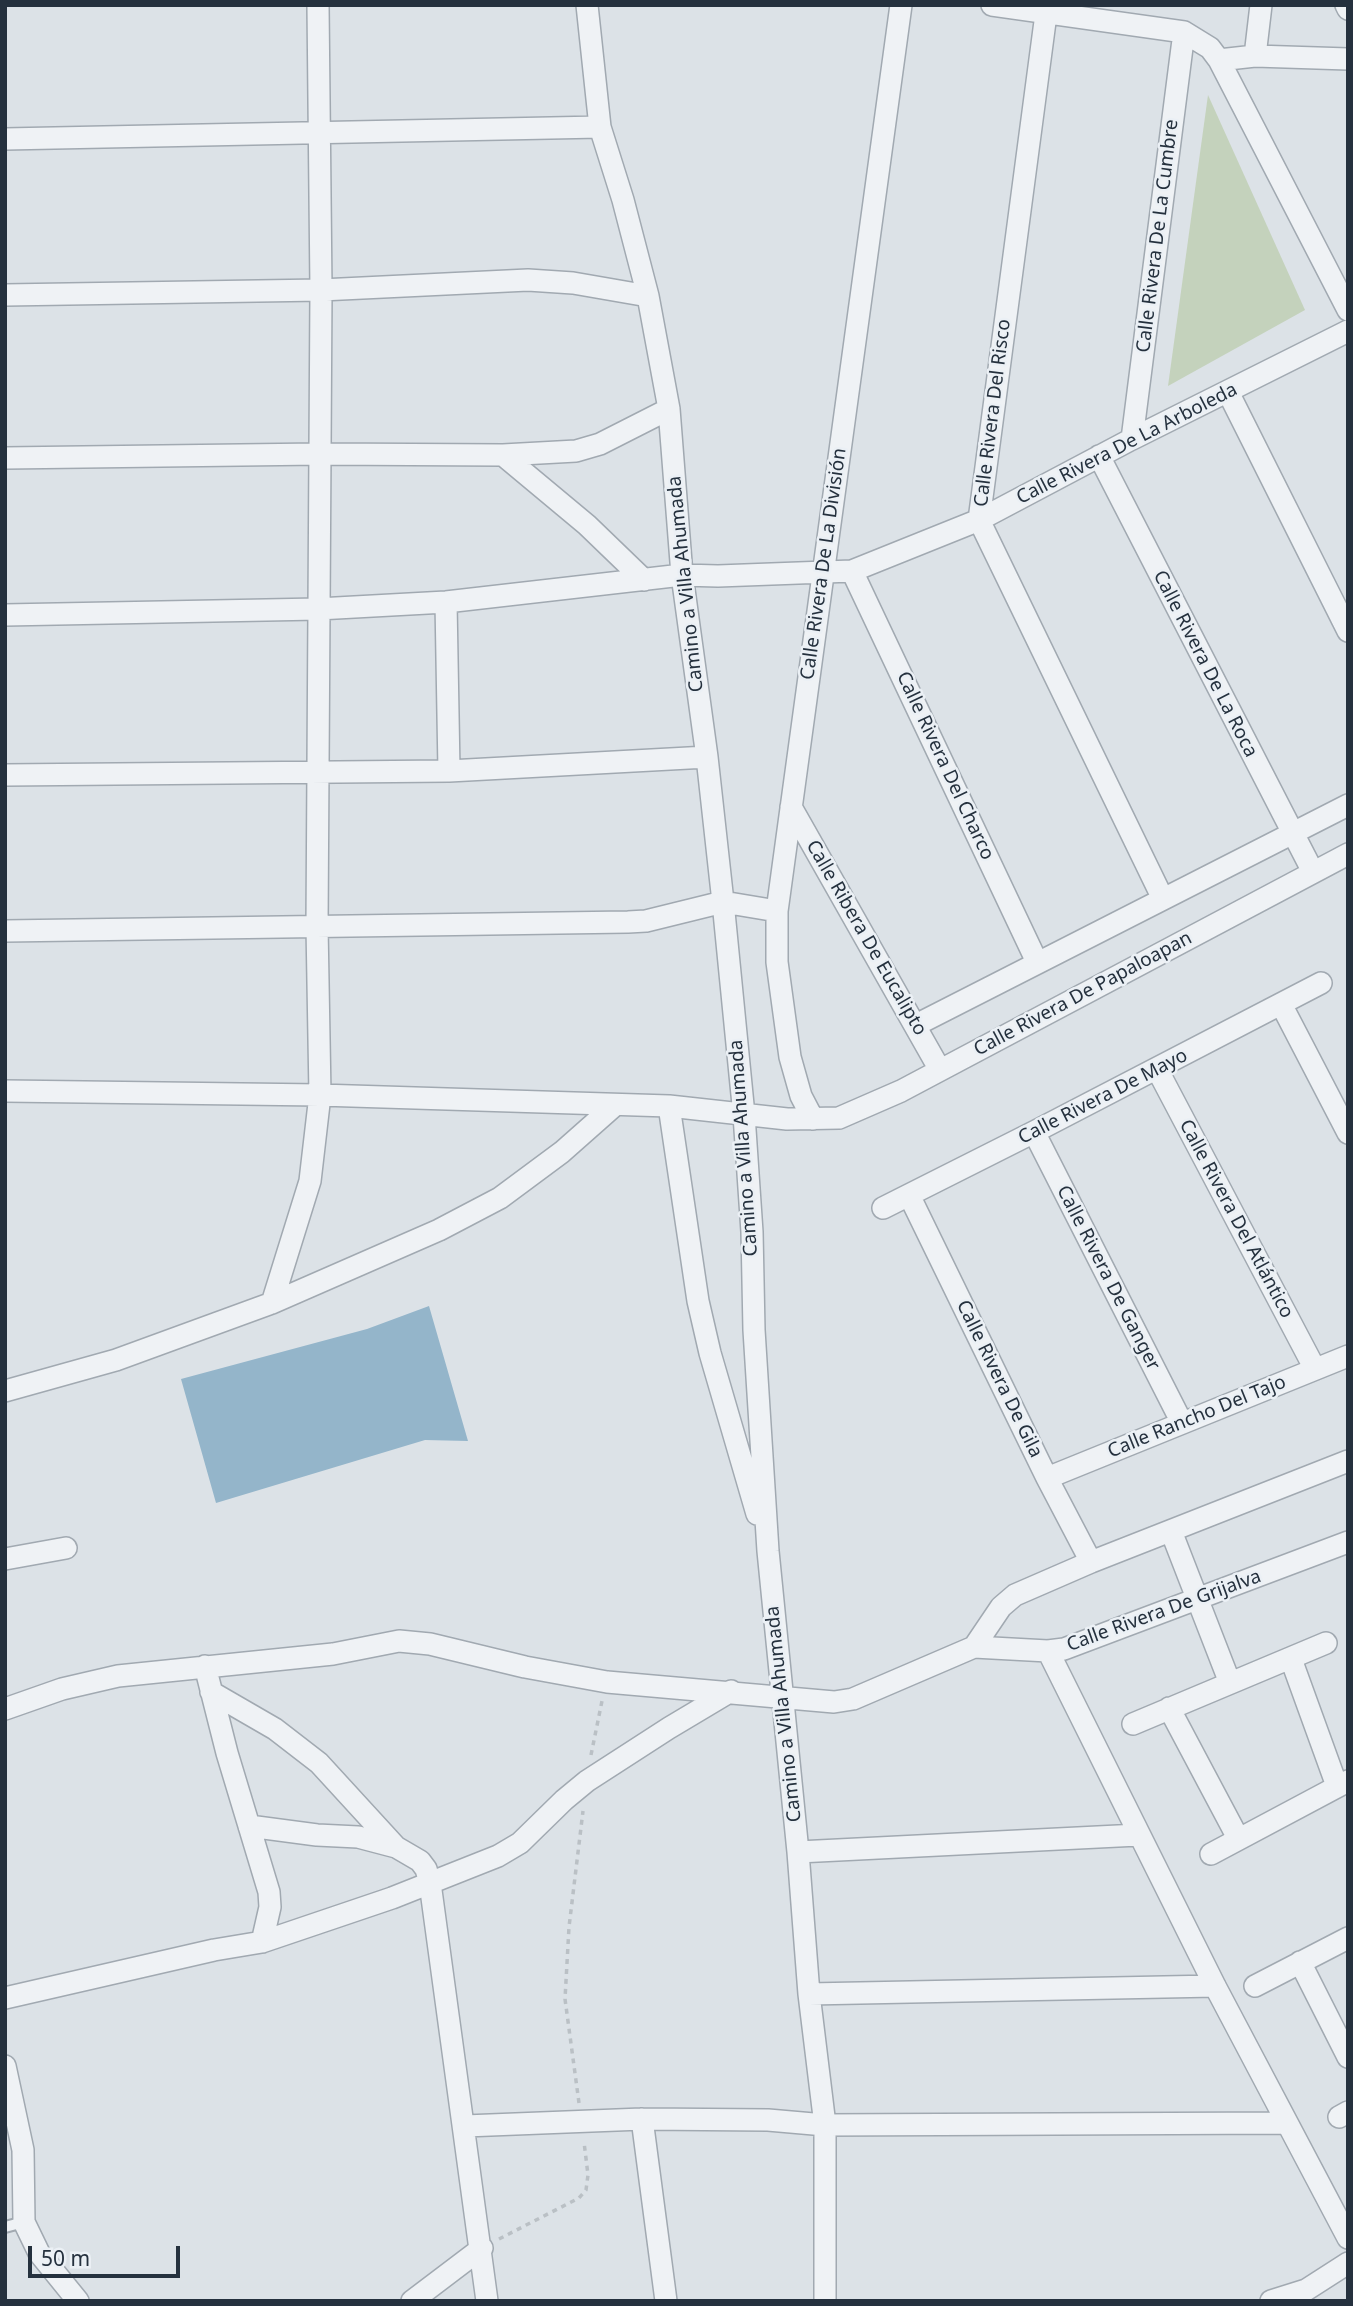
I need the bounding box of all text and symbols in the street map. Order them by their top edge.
street label: Calle Rivera De La Cumbre [1132,118,1184,354]
street label: Calle Rivera Del Risco [970,318,1016,508]
street label: Calle Rivera De La Arboleda [1013,378,1241,510]
street label: Calle Rivera De La División [796,447,852,681]
street label: Camino a Villa Ahumada [663,475,709,693]
street label: Calle Rivera De La Roca [1148,567,1262,761]
street label: Calle Rivera Del Charco [891,668,999,864]
street label: Calle Ribera De Eucalipto [801,836,931,1040]
street label: Calle Rivera De Papaloapan [970,927,1196,1061]
street label: Camino a Villa Ahumada [725,1039,763,1257]
street label: Calle Rivera De Mayo [1015,1044,1191,1150]
street label: Calle Rivera Del Atlántico [1174,1116,1298,1322]
street label: Calle Rivera De Ganger [1051,1182,1165,1374]
street label: Calle Rivera De Gila [951,1297,1047,1461]
street label: Calle Rancho Del Tajo [1105,1371,1289,1463]
street label: Calle Rivera De Grijalva [1064,1565,1264,1657]
street label: Camino a Villa Ahumada [761,1605,807,1823]
scale bar [32,2232,184,2276]
text: 50 m [41,2244,90,2272]

